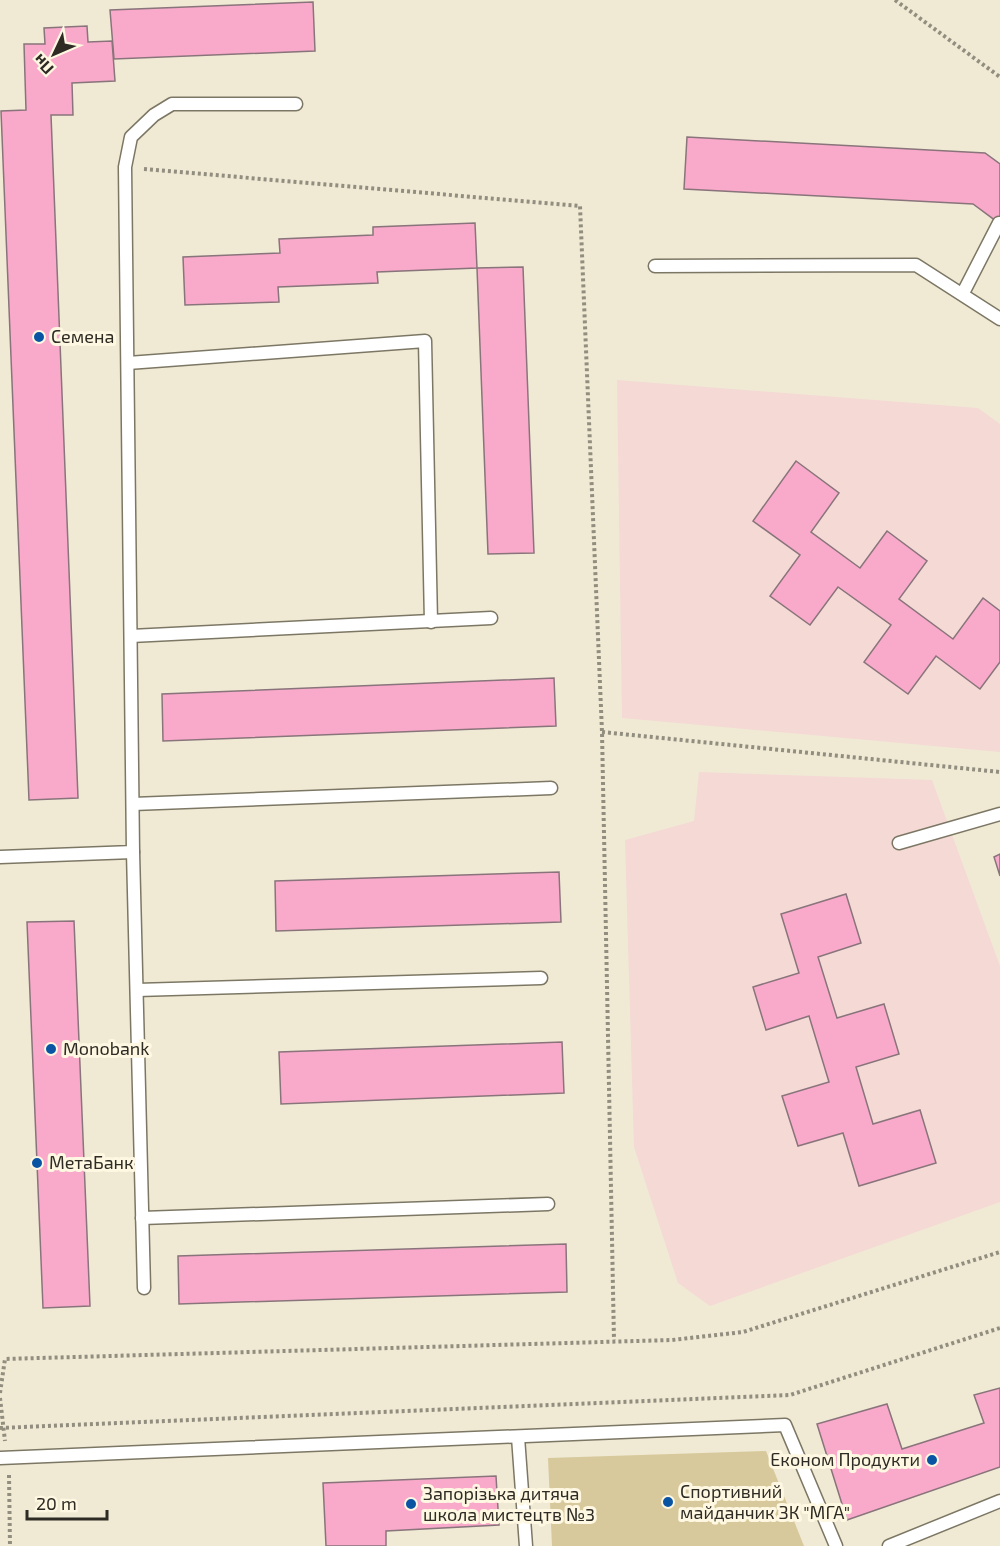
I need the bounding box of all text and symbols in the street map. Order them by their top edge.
north arrow [24,24,84,84]
text: Пн [29,51,57,79]
place label: Семена [51,325,114,347]
marker: Семена [32,330,46,344]
place label: Monobank [63,1037,149,1059]
marker: Monobank [44,1042,58,1056]
place label: МетаБанк [49,1151,134,1173]
marker: МетаБанк [30,1156,44,1170]
place label: Економ Продукти [770,1448,920,1470]
marker: Економ Продукти [925,1453,939,1467]
place label: Спортивний майданчик ЗК "МГА" [680,1480,850,1523]
place label: Запорізька дитяча школа мистецтв №3 [423,1482,595,1525]
scale bar [27,1483,106,1521]
text: 20 m [36,1492,77,1514]
marker: Спортивний майданчик ЗК "МГА" [661,1495,675,1509]
marker: Запорізька дитяча школа мистецтв №3 [404,1497,418,1511]

